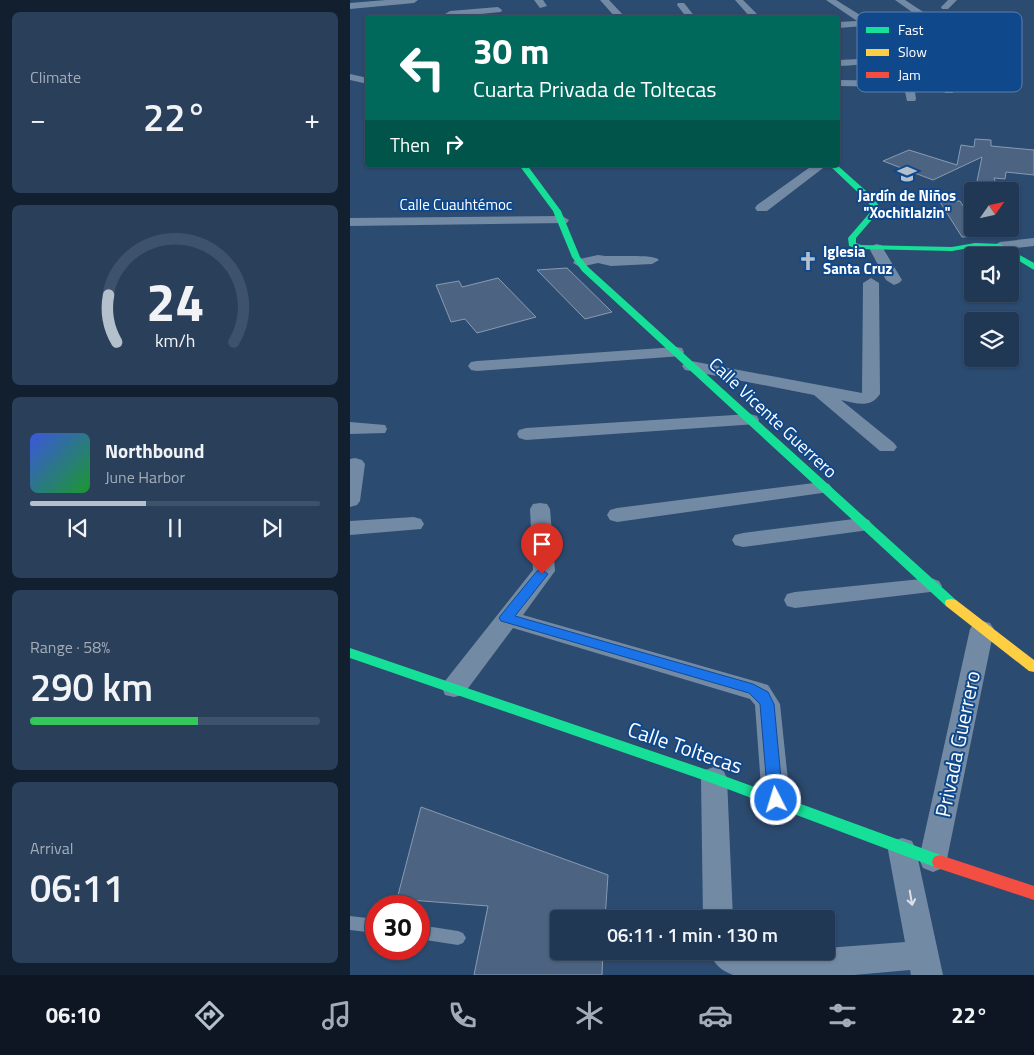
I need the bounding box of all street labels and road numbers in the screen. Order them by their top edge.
street label: Calle Cuauhtémoc [400,193,512,216]
street label: Calle Vicente Guerrero [703,351,844,484]
street label: Privada Guerrero [926,668,988,820]
street label: Calle Toltecas [624,712,747,782]

